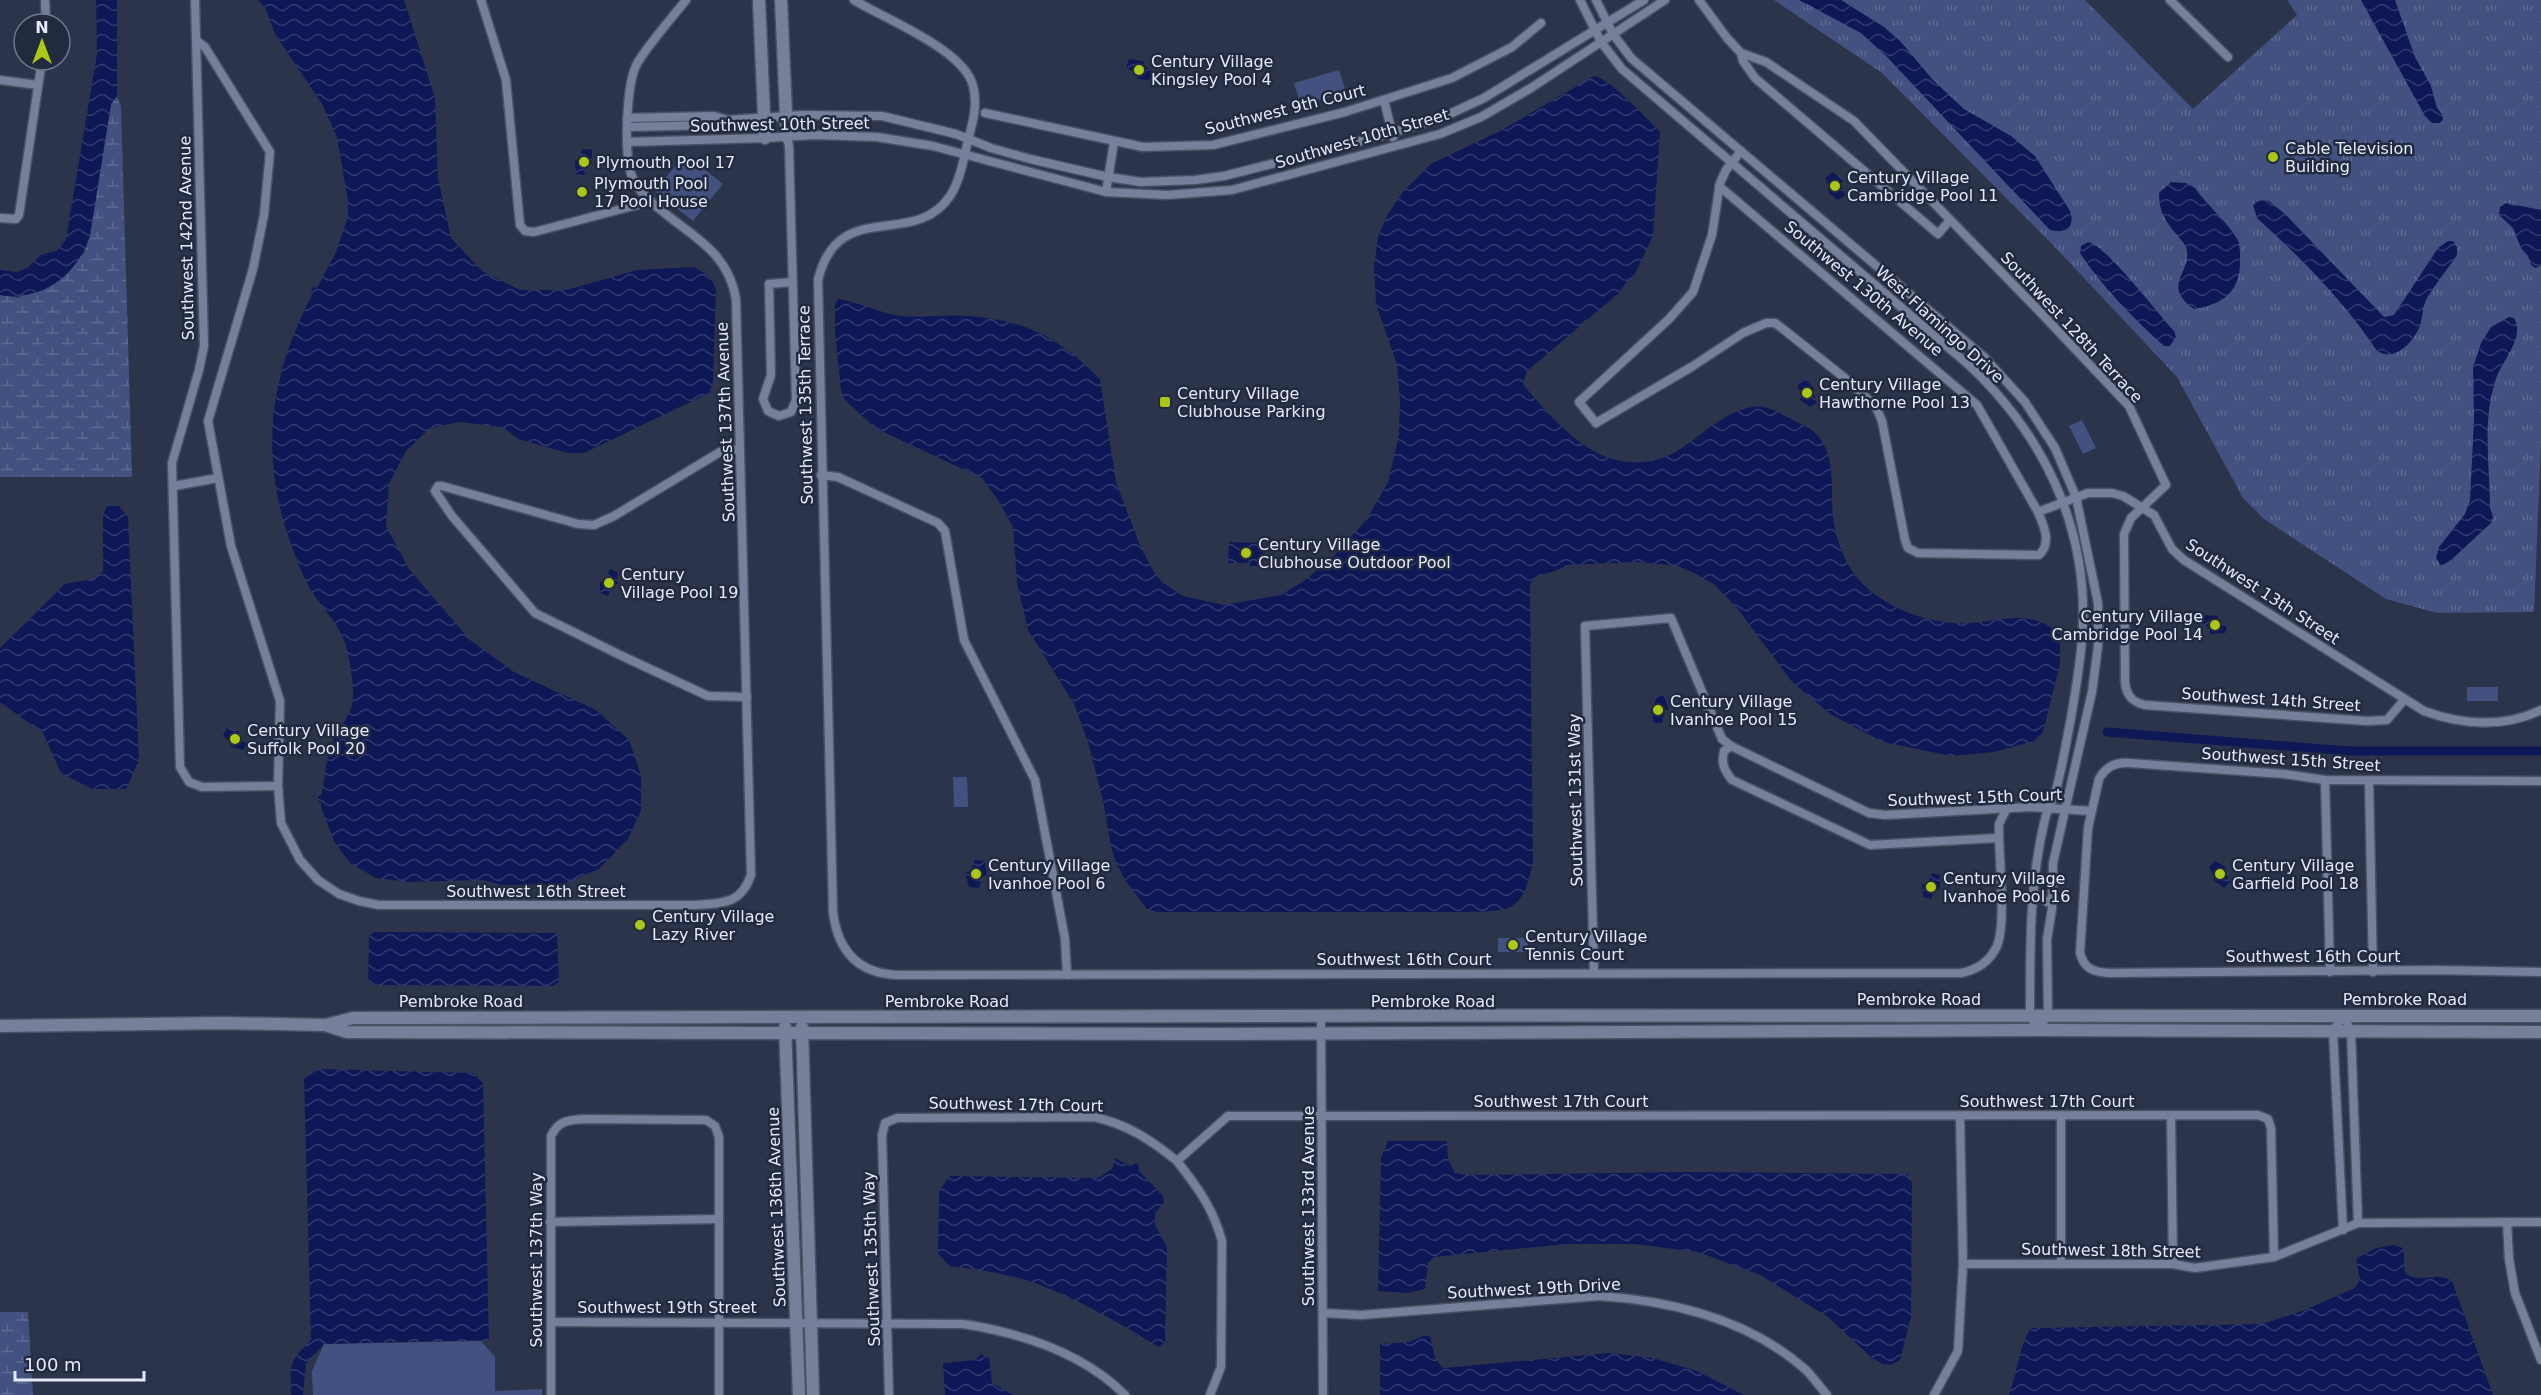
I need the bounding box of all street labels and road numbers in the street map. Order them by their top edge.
street label: Southwest 9th Court [1203,80,1367,139]
street label: Southwest 10th Street [1273,105,1451,172]
street label: Southwest 10th Street [690,113,870,136]
street label: Southwest 142nd Avenue [175,136,198,340]
street label: Southwest 130th Avenue [1781,217,1947,360]
street label: Southwest 128th Terrace [1997,248,2147,407]
street label: West Flamingo Drive [1872,262,2008,387]
street label: Southwest 135th Terrace [794,305,817,505]
street label: Southwest 137th Avenue [713,321,738,523]
street label: Southwest 13th Street [2182,535,2343,648]
street label: Southwest 14th Street [2181,684,2361,715]
street label: Southwest 131st Way [1564,713,1587,887]
street label: Southwest 15th Street [2201,744,2381,775]
street label: Southwest 15th Court [1887,785,2063,810]
street label: Southwest 16th Street [446,882,626,901]
street label: Southwest 16th Court [2226,947,2400,966]
street label: Southwest 16th Court [1317,950,1491,969]
street label: Pembroke Road [1857,990,1981,1009]
street label: Pembroke Road [2343,990,2467,1009]
street label: Pembroke Road [399,992,523,1011]
street label: Pembroke Road [885,992,1009,1011]
street label: Pembroke Road [1371,992,1495,1011]
street label: Southwest 17th Court [1474,1092,1648,1111]
street label: Southwest 17th Court [1960,1092,2134,1111]
street label: Southwest 17th Court [928,1093,1104,1116]
street label: Southwest 136th Avenue [764,1106,789,1308]
street label: Southwest 133rd Avenue [1299,1106,1318,1306]
street label: Southwest 135th Way [859,1171,884,1347]
street label: Southwest 137th Way [527,1172,546,1348]
street label: Southwest 18th Street [2021,1239,2201,1262]
street label: Southwest 19th Drive [1447,1274,1621,1303]
street label: Southwest 19th Street [577,1298,757,1317]

